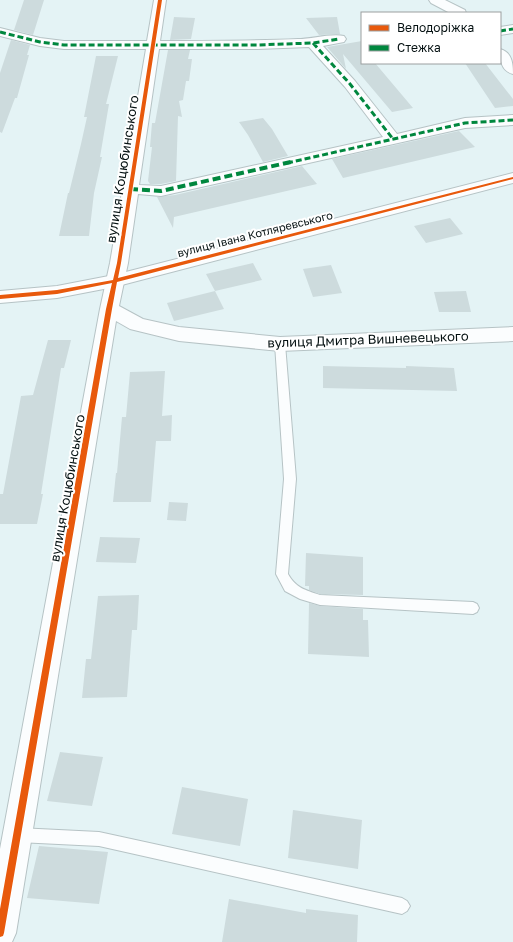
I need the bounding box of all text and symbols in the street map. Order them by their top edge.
legend [361,12,501,64]
text: Велодоріжка [397,20,474,35]
text: Стежка [397,40,441,55]
street label: вулиця Коцюбинського [102,94,142,244]
street label: вулиця Івана Котляревського [176,208,334,259]
street label: вулиця Дмитра Вишневецького [267,327,469,351]
street label: вулиця Коцюбинського [46,413,88,563]

